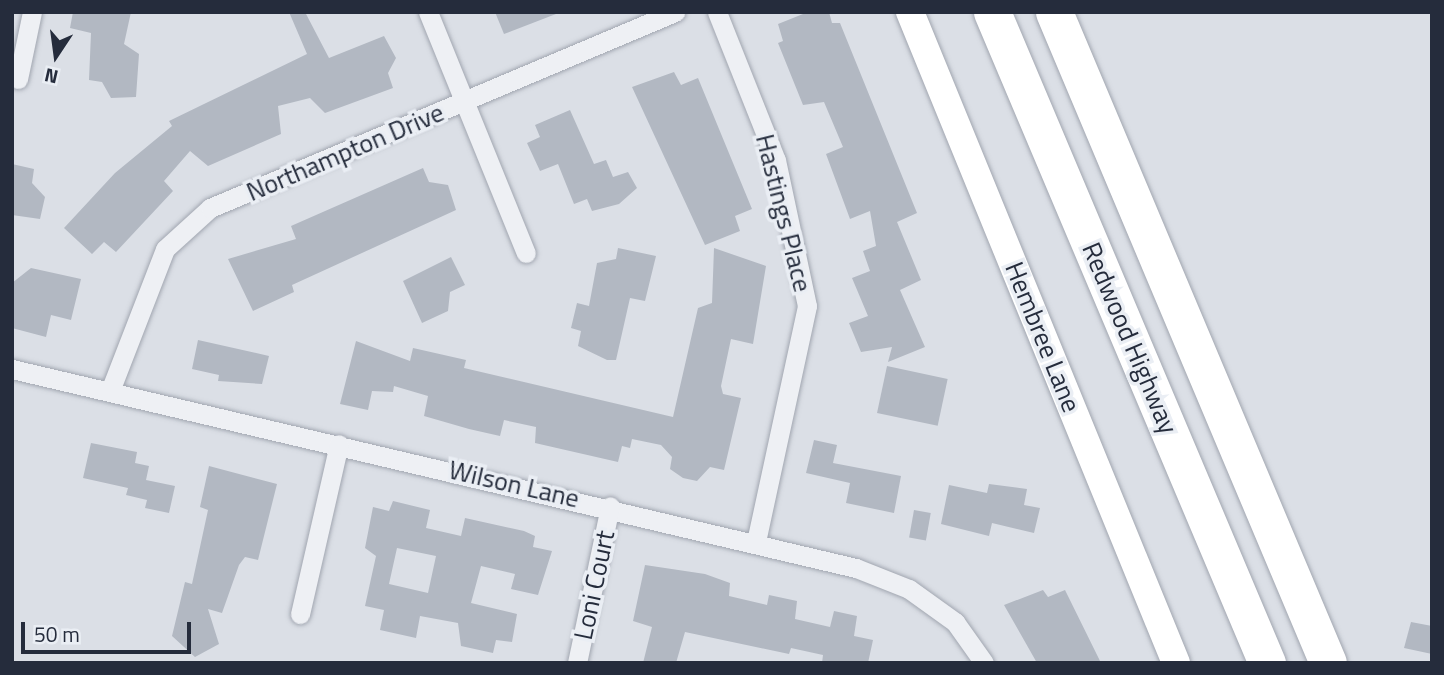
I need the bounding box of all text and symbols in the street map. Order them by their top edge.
north arrow [21,21,91,91]
text: N [41,61,61,93]
street label: Northampton Drive [242,96,448,208]
street label: Hastings Place [749,131,819,295]
street label: Redwood Highway [1076,238,1184,438]
street label: Hembree Lane [999,257,1087,417]
street label: Wilson Lane [446,454,582,514]
street label: Loni Court [567,527,621,643]
scale bar [24,608,194,652]
text: 50 m [34,618,80,650]

